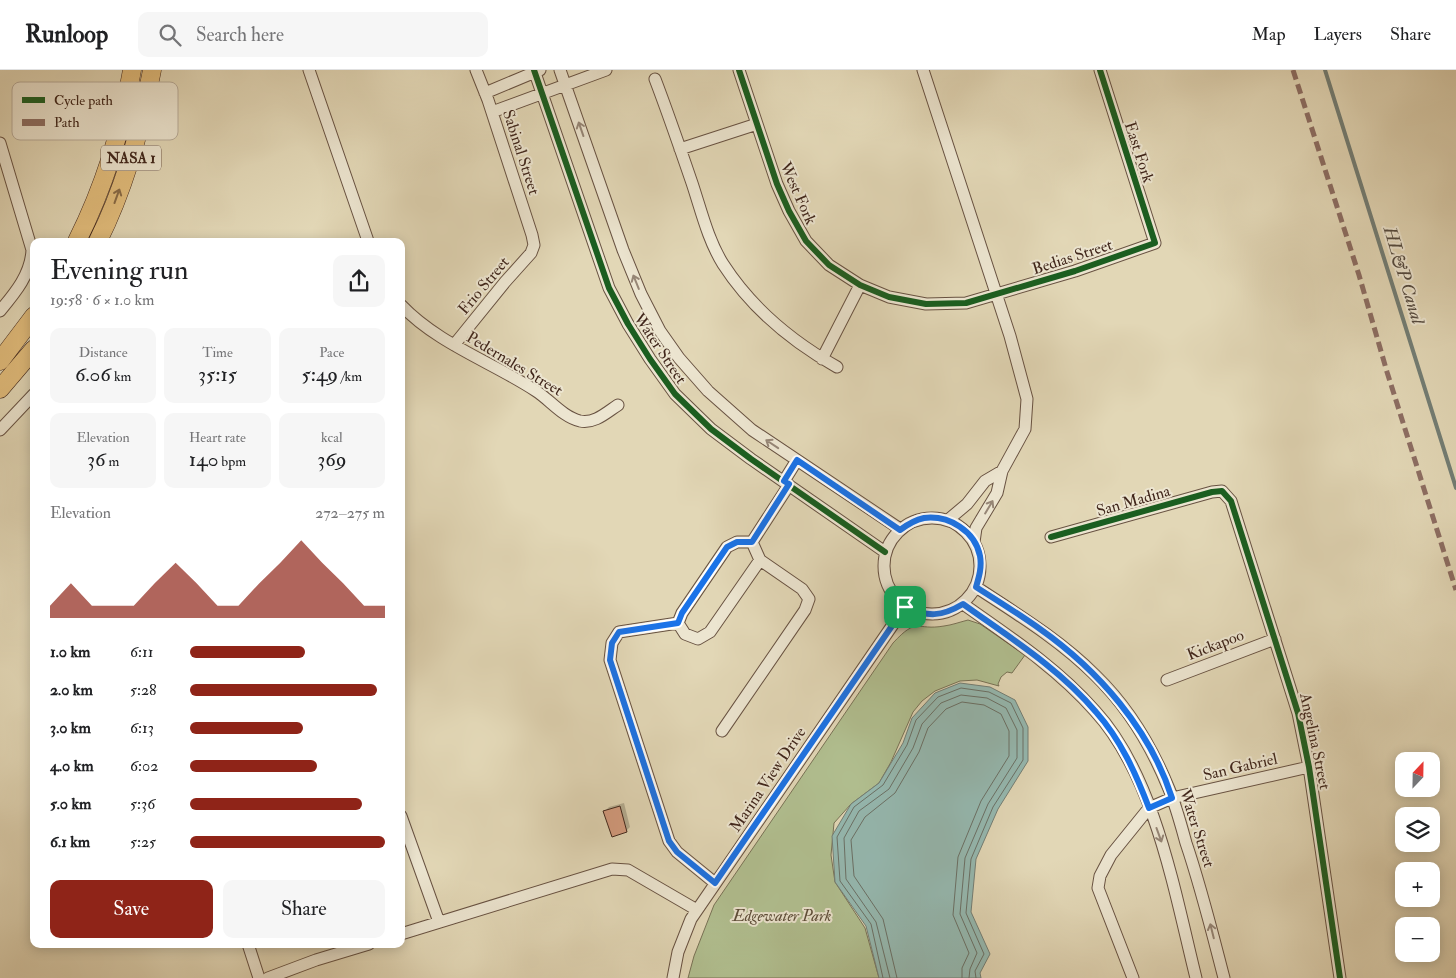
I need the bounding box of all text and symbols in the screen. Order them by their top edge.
search box [138,12,488,57]
text: Runloop [25,19,108,50]
icon: search [156,21,184,49]
text: Search here [196,23,284,47]
text: Map [1252,23,1286,46]
text: Layers [1314,23,1362,46]
text: Share [1390,23,1431,46]
legend [12,82,178,140]
text: Cycle path [54,92,114,110]
street label: Sabinal Street [498,107,544,197]
text: Path [54,114,80,131]
street label: East Fork [1120,119,1158,186]
one-way arrow [576,122,585,137]
road number: NASA 1 [101,146,161,170]
street label: West Fork [775,158,821,228]
one-way arrow [113,189,122,205]
water label: HL&P Canal [1377,223,1430,328]
street label: Bedias Street [1030,235,1115,279]
text: Evening run [50,253,188,288]
street label: Frio Street [454,253,514,319]
button: share [333,255,385,307]
one-way arrow [631,275,641,290]
text: 19:58 · 6 × 1.0 km [50,290,154,310]
street label: Water Street [629,308,691,388]
street label: Pedernales Street [463,327,566,401]
text: Distance [79,344,128,361]
text: Time [202,344,233,361]
text: Pace [319,344,344,361]
text: 6.06 [75,361,111,388]
text: 35:15 [198,361,237,388]
text: 5:49 [302,361,338,388]
text: km [111,368,131,385]
text: /km [338,368,362,385]
text: Elevation [76,429,130,446]
text: Heart rate [189,429,246,446]
text: kcal [321,429,343,446]
one-way arrow [766,438,780,448]
text: 36 [87,446,106,473]
text: 140 [189,446,218,473]
text: 369 [317,446,347,473]
text: m [106,453,119,470]
text: bpm [218,453,246,470]
street label: San Madina [1094,481,1173,521]
one-way arrow [984,500,994,514]
text: Elevation [50,503,111,523]
text: 272–275 m [315,503,385,523]
pin [884,586,926,628]
icon: arrive [891,593,919,621]
street label: Kickapoo [1184,625,1247,666]
text: 1.0 km [50,642,90,662]
text: 6:11 [130,642,153,662]
text: 2.0 km [50,680,93,700]
text: 5:28 [130,680,157,700]
street label: Angelina Street [1295,690,1335,791]
text: 3.0 km [50,718,91,738]
text: 6:13 [130,718,154,738]
street label: Marina View Drive [725,723,811,836]
street label: San Gabriel [1201,749,1279,785]
north arrow [1395,752,1440,798]
map controls [1395,752,1440,962]
text: 4.0 km [50,756,94,776]
text: 6:02 [130,756,158,776]
street label: Water Street [1175,786,1219,870]
text: 5.0 km [50,794,91,814]
text: 5:36 [130,794,155,814]
button: layers [1395,807,1440,852]
one-way arrow [1155,827,1164,842]
text: 6.1 km [50,832,90,852]
text: 5:25 [130,832,156,852]
button: + [1395,862,1440,907]
button: Save [50,880,213,938]
button: Share [223,880,385,938]
park label: Edgewater Park [732,906,832,926]
button: − [1395,917,1440,962]
one-way arrow [1207,923,1216,939]

